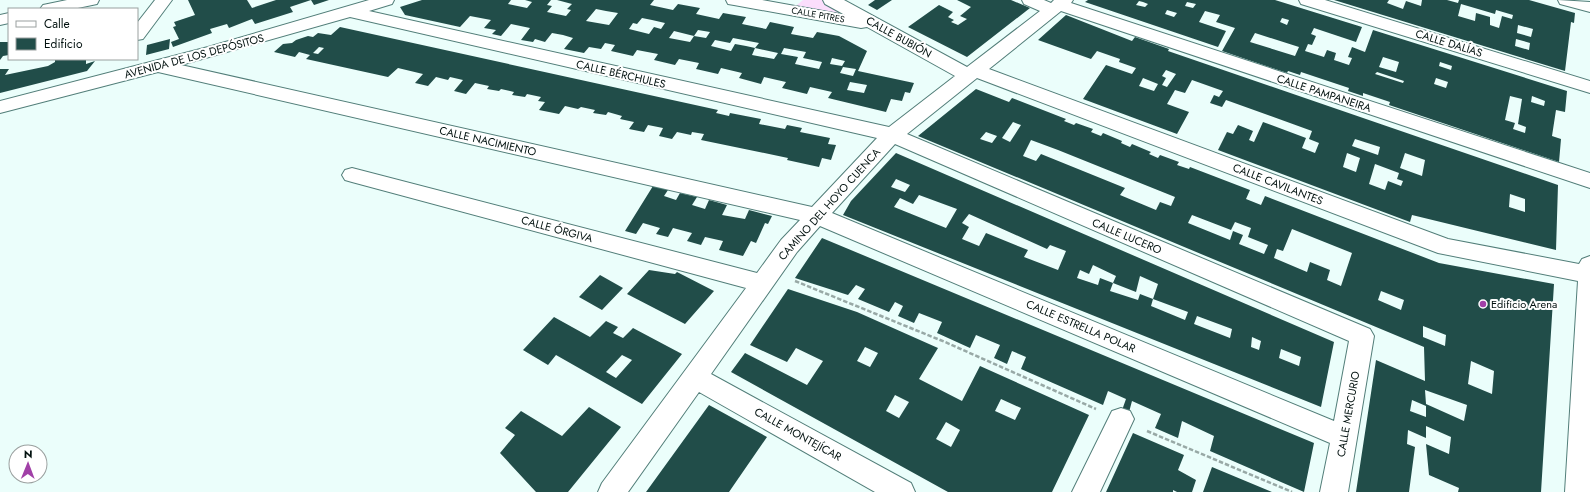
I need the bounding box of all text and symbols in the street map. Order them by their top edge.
street label: CALLE PITRES [790,3,846,26]
legend [8,8,138,60]
street label: CALLE BUBIÓN [863,12,935,62]
text: Calle [44,15,70,33]
street label: CALLE DALÍAS [1414,25,1484,61]
street label: AVENIDA DE LOS DEPÓSITOS [122,30,266,82]
text: Edificio [44,35,83,53]
street label: CALLE BÉRCHULES [575,56,667,92]
street label: CALLE PAMPANEIRA [1275,70,1374,116]
street label: CALLE NACIMIENTO [438,122,538,160]
street label: CAMINO DEL HOYO CUENCA [774,144,884,264]
street label: CALLE CAVILANTES [1230,159,1326,209]
street label: CALLE ÓRGIVA [519,212,595,246]
street label: CALLE LUCERO [1090,214,1165,258]
street label: CALLE ESTRELLA POLAR [1024,296,1139,357]
place label: Edificio Arena [1491,296,1557,312]
marker: Edificio Arena [1478,299,1488,309]
street label: CALLE MERCURIO [1333,369,1363,458]
street label: CALLE MONTEJÍCAR [752,403,845,465]
north arrow [8,444,48,484]
text: N [24,446,33,462]

